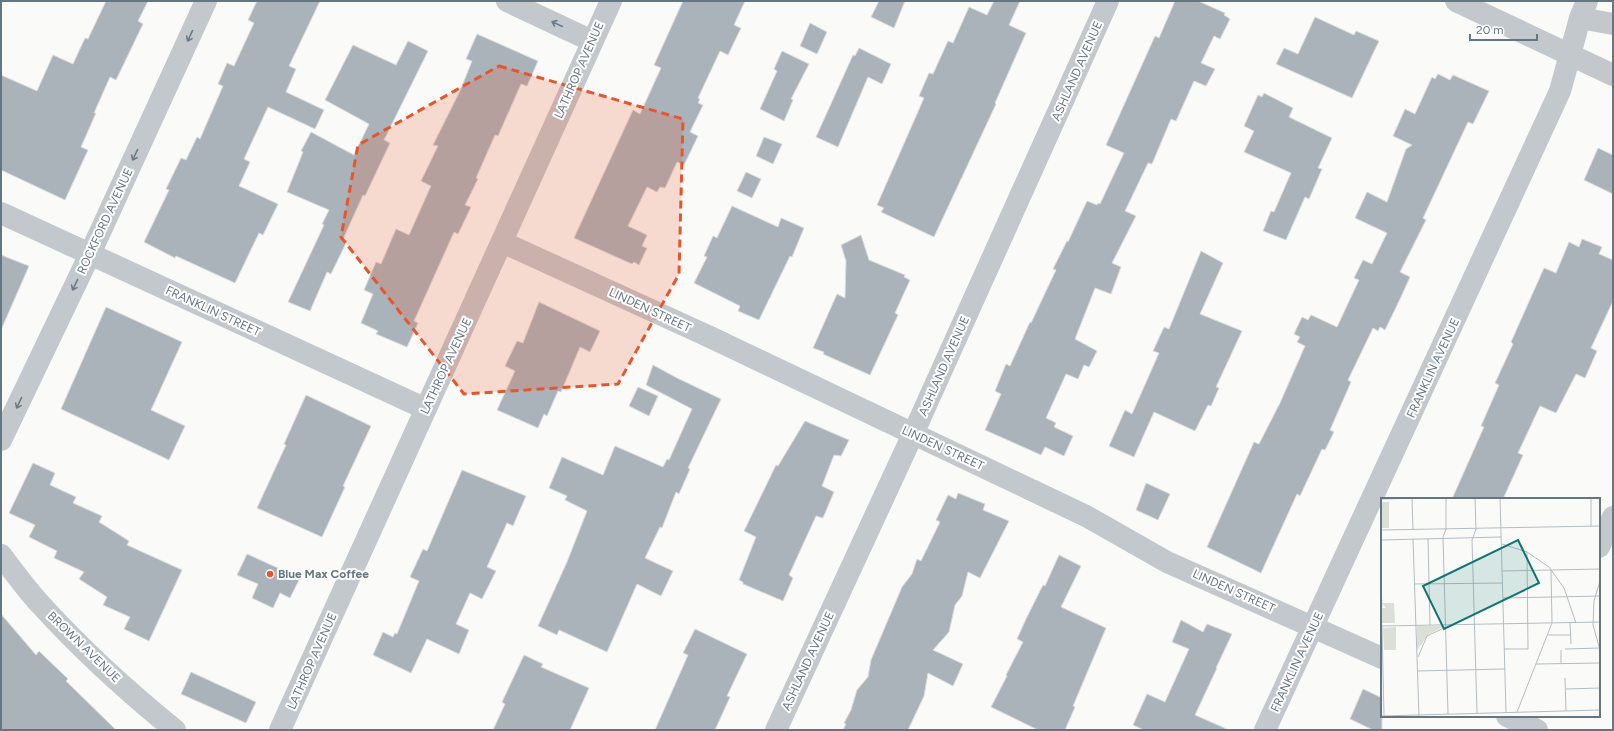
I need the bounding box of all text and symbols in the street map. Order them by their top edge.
scale bar [1470,16,1537,42]
street label: LATHROP AVENUE [551,19,607,121]
street label: ASHLAND AVENUE [1049,19,1105,123]
one-way arrow [551,20,563,27]
text: 20 m [1476,23,1504,37]
one-way arrow [185,30,193,42]
one-way arrow [131,148,138,160]
street label: ROCKFORD AVENUE [74,166,136,276]
one-way arrow [71,279,78,291]
street label: FRANKLIN STREET [163,283,263,339]
street label: LINDEN STREET [607,285,694,335]
street label: ASHLAND AVENUE [916,314,972,418]
street label: LATHROP AVENUE [418,316,474,416]
street label: FRANKLIN AVENUE [1404,316,1462,420]
one-way arrow [15,396,22,408]
street label: LINDEN STREET [900,423,987,473]
inset map [1381,498,1600,717]
place label: Blue Max Coffee [278,567,369,581]
street label: LINDEN STREET [1191,567,1278,616]
marker: Blue Max Coffee [265,569,275,579]
street label: BROWN AVENUE [45,609,123,685]
street label: ASHLAND AVENUE [779,609,837,713]
street label: LATHROP AVENUE [284,610,340,712]
street label: FRANKLIN AVENUE [1268,610,1326,714]

